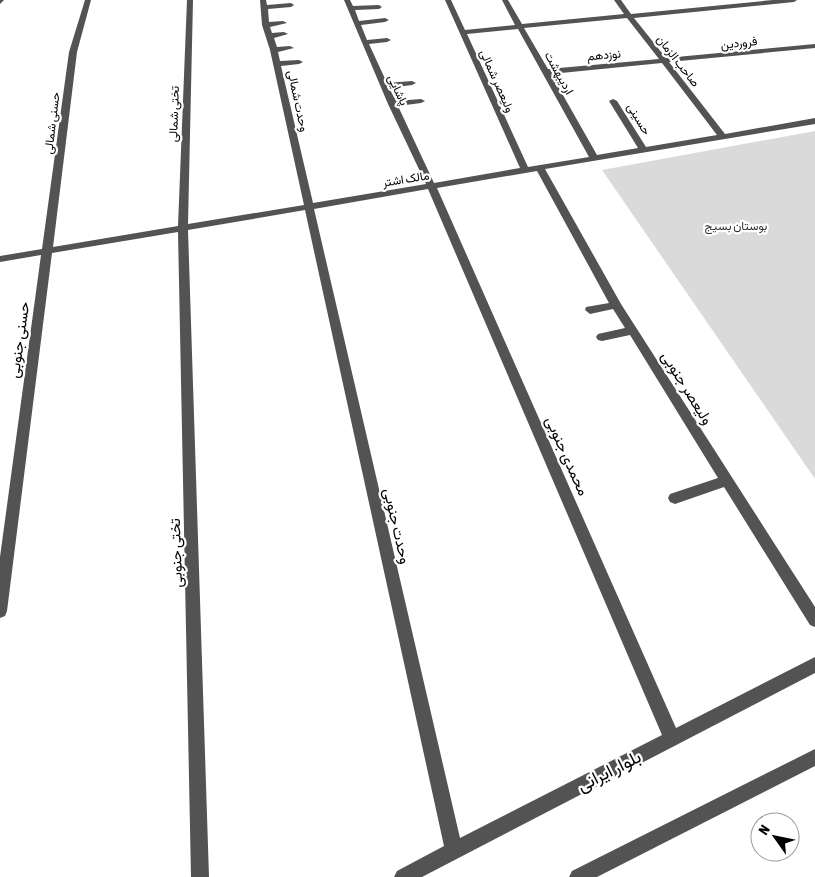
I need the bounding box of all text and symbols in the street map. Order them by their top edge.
street label: صاحب الزمان [653,32,702,90]
street label: فروردین [720,34,758,53]
street label: ولیعصر شمالی [476,47,517,115]
street label: نوزدهم [587,47,621,64]
street label: اردیبهشت [541,49,576,97]
street label: وحدت شمالی [284,69,311,133]
street label: پاشایی [384,72,411,108]
street label: تختی شمالی [166,85,183,142]
street label: حسنی شمالی [41,91,64,155]
street label: حسینی [623,101,654,138]
street label: مالک اشتر [381,168,431,191]
park label: بوستان بسیج [705,219,767,235]
street label: حسنی جنوبی [5,301,34,379]
street label: ولیعصر جنوبی [657,348,717,429]
street label: محمدی جنوبی [541,414,592,499]
street label: وحدت جنوبی [379,486,414,566]
street label: تختی جنوبی [166,518,187,588]
street label: بلوار ایرانی [573,746,645,796]
north arrow [750,812,800,862]
text: N [755,822,773,838]

